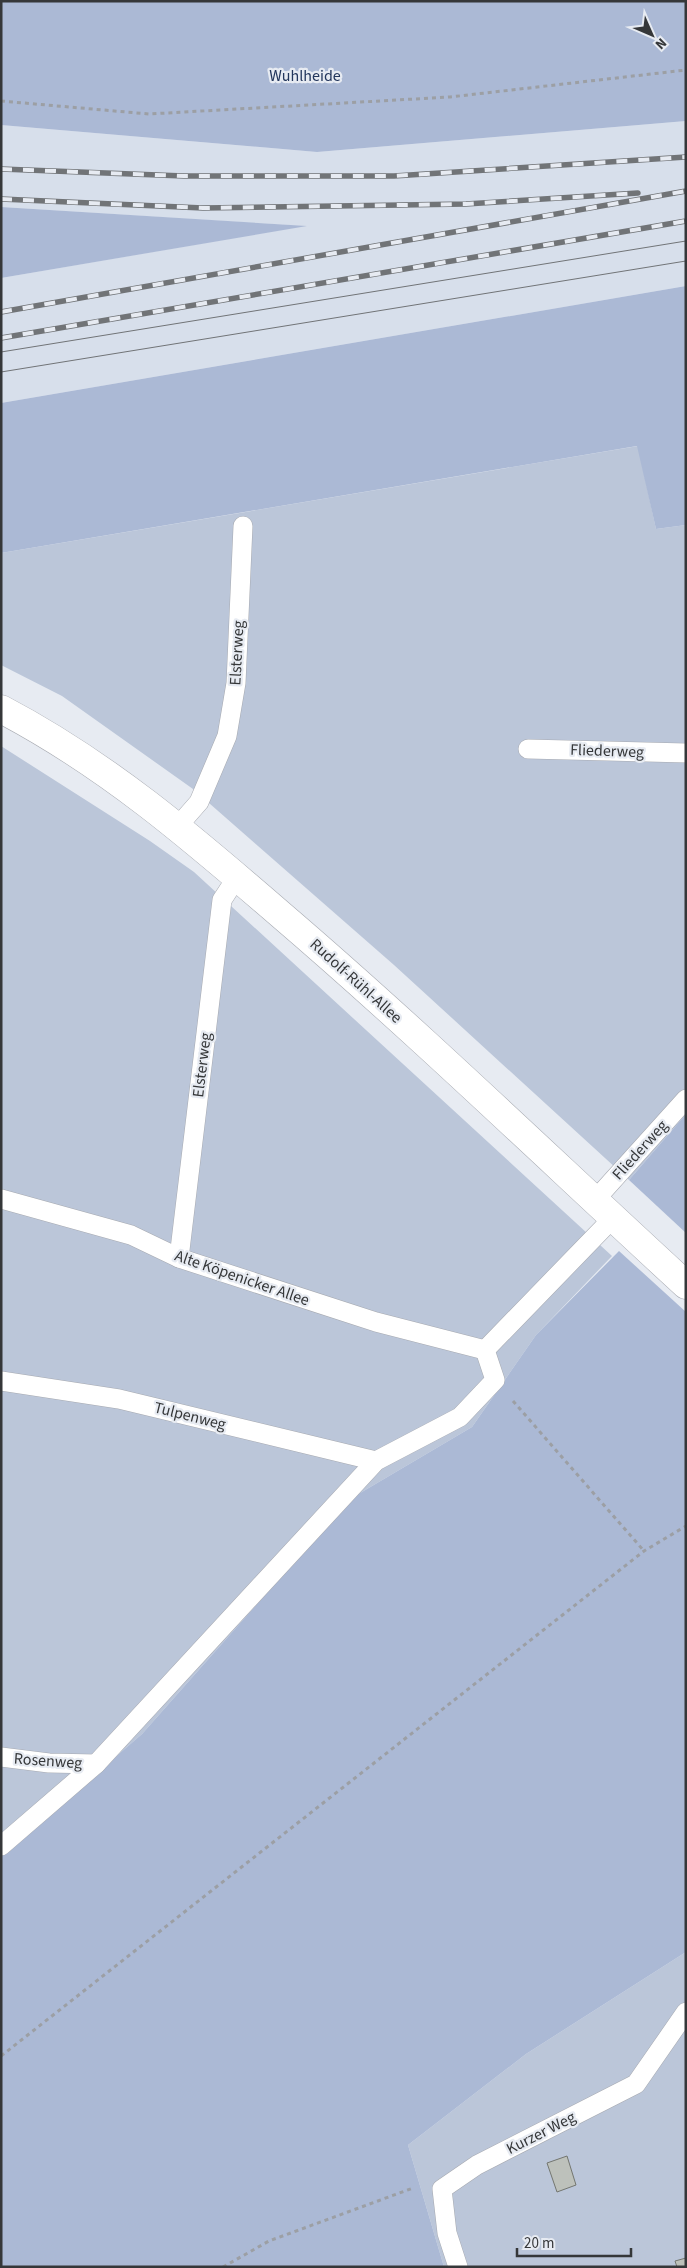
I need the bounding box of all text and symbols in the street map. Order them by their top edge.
north arrow [627,10,677,60]
text: N [650,33,671,54]
park label: Wuhlheide [269,65,341,87]
street label: Elsterweg [224,620,250,686]
street label: Fliederweg [570,739,644,763]
street label: Rudolf-Rühl-Allee [305,934,407,1028]
street label: Elsterweg [187,1031,217,1099]
street label: Fliederweg [607,1115,673,1185]
street label: Alte Köpenicker Allee [172,1245,312,1311]
street label: Tulpenweg [152,1396,228,1436]
street label: Rosenweg [13,1748,83,1774]
street label: Kurzer Weg [503,2106,579,2160]
scale bar [517,2226,631,2258]
text: 20 m [524,2233,554,2254]

